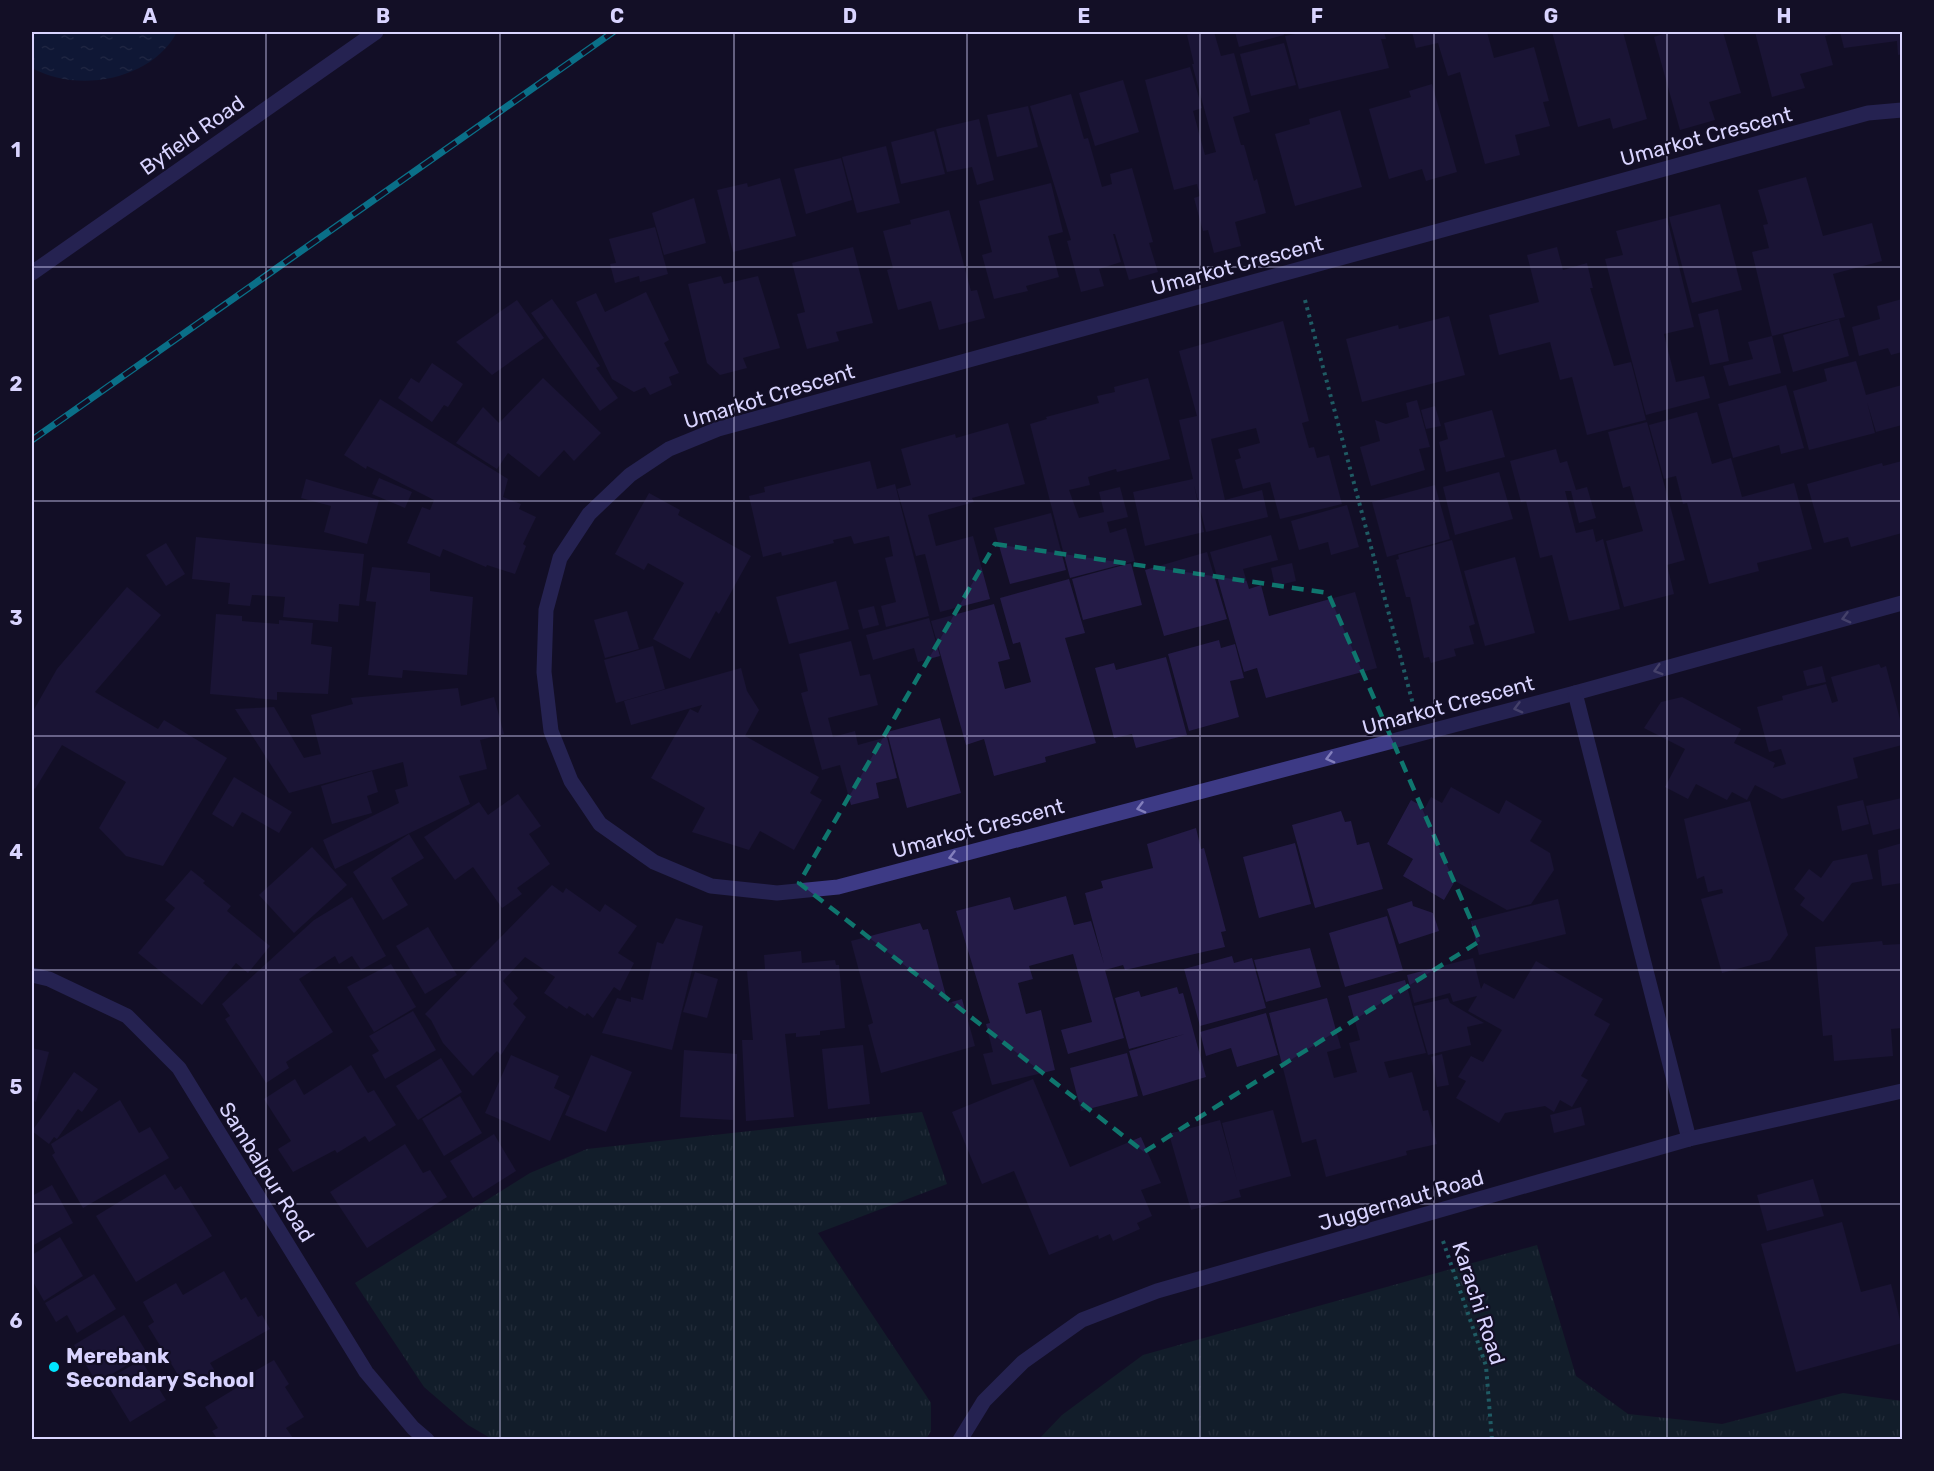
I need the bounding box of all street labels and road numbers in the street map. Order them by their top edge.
street label: Byfield Road [135,90,249,180]
street label: Umarkot Crescent [1617,101,1795,171]
street label: Umarkot Crescent [1148,230,1326,300]
street label: Umarkot Crescent [681,358,857,434]
street label: Umarkot Crescent [1359,670,1537,740]
street label: Umarkot Crescent [889,793,1067,863]
street label: Sambalpur Road [214,1097,320,1247]
street label: Juggernaut Road [1315,1164,1487,1236]
street label: Karachi Road [1447,1238,1511,1368]

